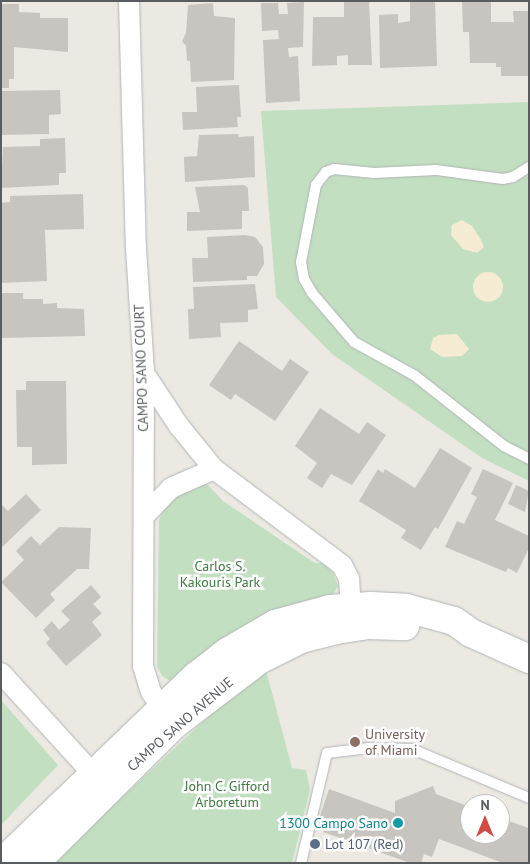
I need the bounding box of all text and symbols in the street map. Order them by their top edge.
street label: CAMPO SANO COURT [130,304,152,432]
park label: Carlos S. Kakouris Park [180,558,260,590]
street label: CAMPO SANO AVENUE [123,673,237,775]
place label: University of Miami [365,726,425,759]
marker: University of Miami [349,736,361,748]
park label: John C. Gifford Arboretum [184,778,270,810]
north arrow [460,794,510,844]
text: N [480,796,490,814]
place label: 1300 Campo Sano [279,815,388,831]
marker: 1300 Campo Sano [392,817,404,829]
place label: Lot 107 (Red) [325,836,404,852]
marker: Lot 107 (Red) [309,838,321,850]

